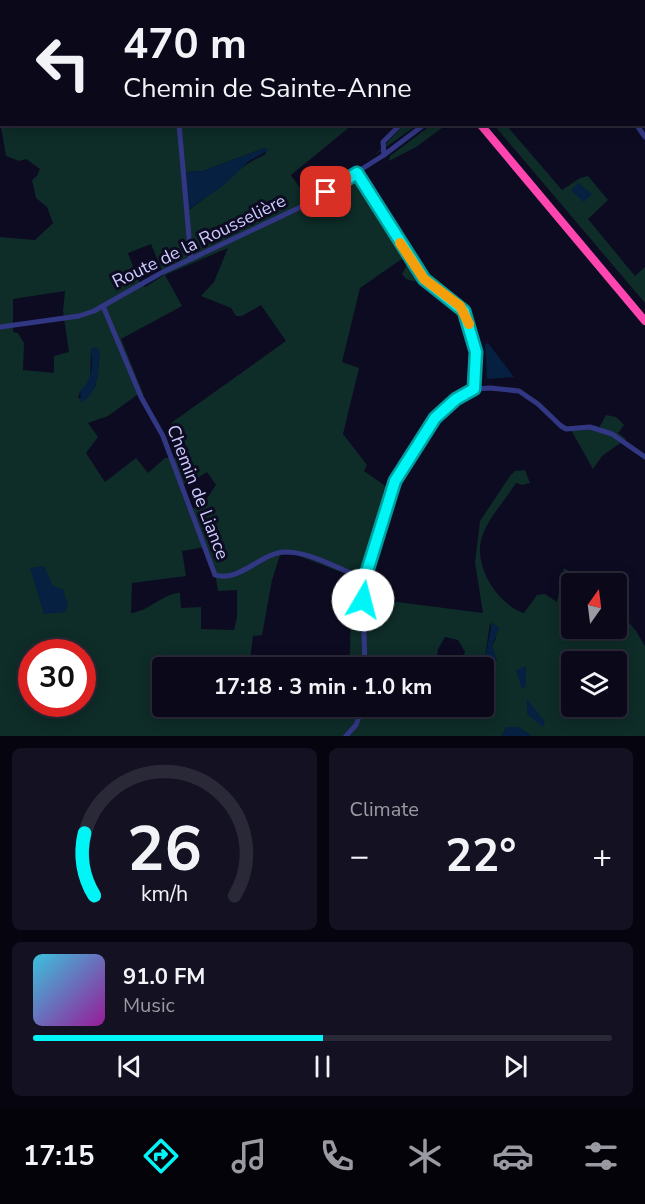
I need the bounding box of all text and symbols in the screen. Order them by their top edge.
text: 470 m [123,16,247,73]
icon: left [24,24,102,102]
text: Chemin de Sainte-Anne [123,70,412,107]
pin [300,166,351,217]
icon: arrive [309,175,342,208]
street label: Route de la Rousselière [108,188,290,294]
street label: Chemin de Liance [161,421,235,563]
position arrow [331,568,395,632]
north arrow [561,573,627,639]
map controls [561,573,627,717]
speed limit sign: 30 [18,639,96,717]
button: layers [561,651,627,717]
text: 17:18 · 3 min · 1.0 km [214,672,432,702]
text: Climate [350,796,419,823]
text: 26 [127,807,202,892]
text: 22° [445,826,516,887]
text: − [350,834,369,879]
text: + [592,834,612,879]
text: km/h [141,879,188,909]
text: 91.0 FM [123,962,205,992]
text: Music [123,992,175,1019]
icon: previous [113,1050,146,1083]
icon: pause [306,1050,339,1083]
icon: next [499,1050,532,1083]
icon: directions [140,1135,182,1177]
icon: music [228,1135,270,1177]
icon: phone [316,1135,358,1177]
icon: climate [404,1135,446,1177]
icon: car [492,1135,534,1177]
icon: filters [580,1135,622,1177]
text: 17:15 [23,1138,94,1175]

